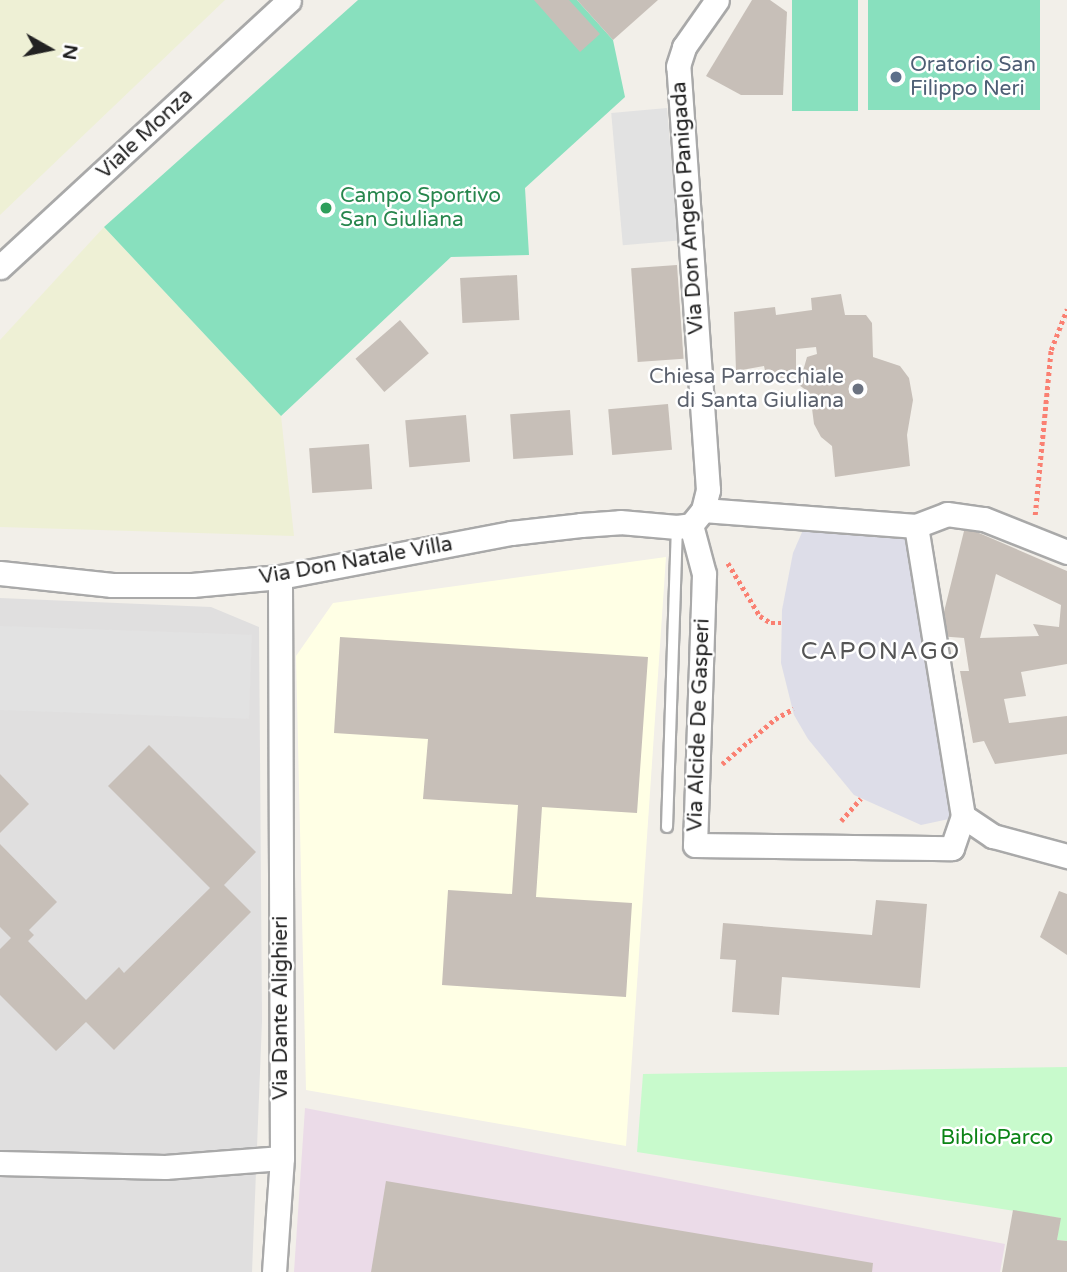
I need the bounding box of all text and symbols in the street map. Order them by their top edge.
north arrow [14,14,84,84]
text: N [58,43,82,62]
place label: Oratorio San Filippo Neri [910,52,1036,102]
marker: Oratorio San Filippo Neri [888,69,904,85]
street label: Via Don Angelo Panigada [667,81,709,335]
street label: Viale Monza [92,83,198,185]
place label: Campo Sportivo San Giuliana [340,183,501,233]
marker: Campo Sportivo San Giuliana [318,200,334,216]
place label: Chiesa Parrocchiale di Santa Giuliana [649,364,844,414]
marker: Chiesa Parrocchiale di Santa Giuliana [850,381,866,397]
street label: Via Don Natale Villa [257,532,455,590]
street label: Via Alcide De Gasperi [683,618,715,832]
district label: CAPONAGO [802,638,960,666]
street label: Via Dante Alighieri [268,916,294,1100]
park label: BiblioParco [941,1125,1053,1151]

